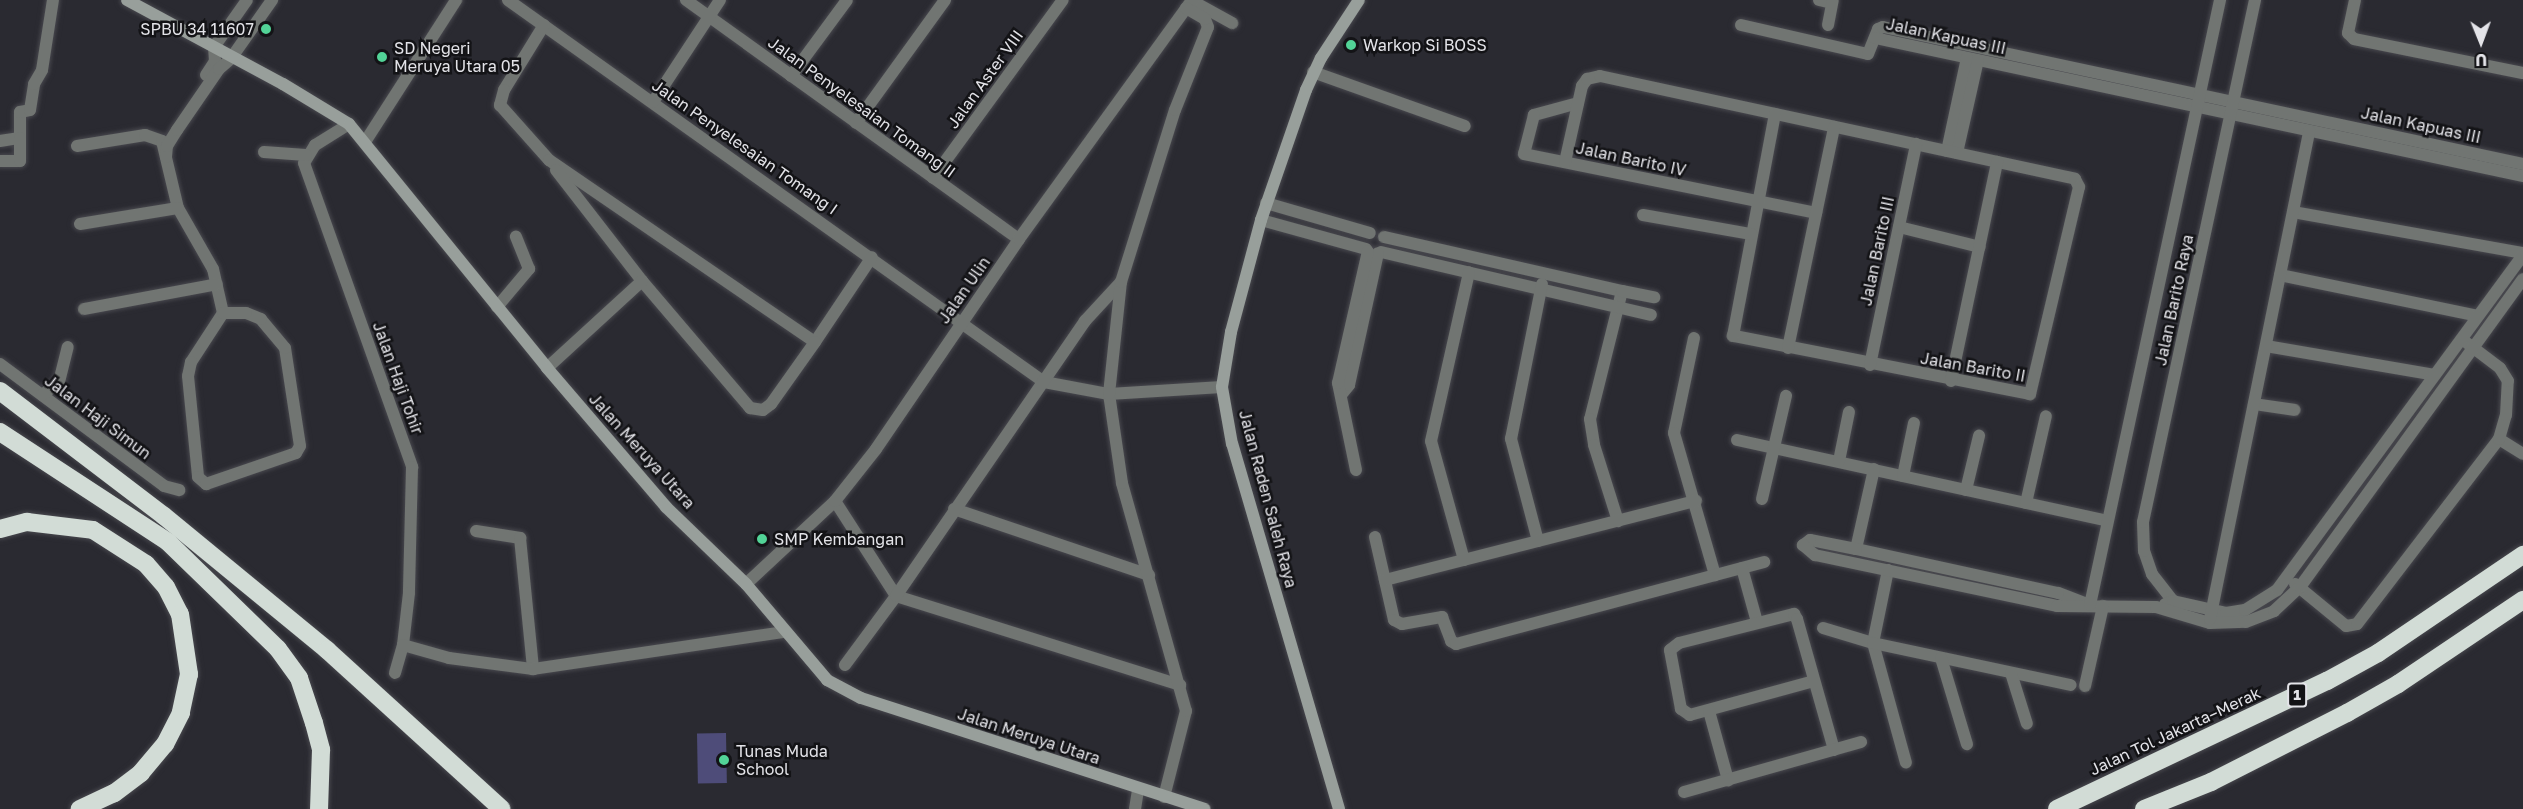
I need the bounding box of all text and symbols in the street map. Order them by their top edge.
north arrow [2451,12,2511,72]
street label: Jalan Kapuas III [1884,14,2008,58]
place label: SPBU 34 11607 [140,19,254,39]
marker: SPBU 34 11607 [259,22,273,36]
street label: Jalan Aster VIII [943,26,1027,132]
street label: Jalan Penyelesaian Tomang II [765,33,959,181]
place label: Warkop Si BOSS [1363,35,1487,55]
place label: SD Negeri Meruya Utara 05 [394,38,520,76]
marker: Warkop Si BOSS [1344,38,1358,52]
marker: SD Negeri Meruya Utara 05 [375,50,389,64]
text: U [2475,50,2487,70]
street label: Jalan Penyelesaian Tomang I [649,76,841,218]
street label: Jalan Kapuas III [2359,103,2483,147]
street label: Jalan Barito IV [1574,138,1688,180]
street label: Jalan Barito III [1856,195,1898,307]
street label: Jalan Barito Raya [2151,233,2197,367]
street label: Jalan Ulin [934,253,994,327]
street label: Jalan Haji Tohir [369,319,427,437]
street label: Jalan Barito II [1919,348,2027,386]
street label: Jalan Haji Simun [41,371,155,463]
street label: Jalan Meruya Utara [585,389,699,513]
street label: Jalan Raden Saleh Raya [1235,408,1301,590]
place label: SMP Kembangan [774,529,904,549]
marker: SMP Kembangan [755,532,769,546]
street label: Jalan Tol Jakarta–Merak [2086,683,2264,779]
road number: 1 [2286,683,2308,707]
street label: Jalan Meruya Utara [955,704,1103,768]
place label: Tunas Muda School [736,741,828,779]
marker: Tunas Muda School [717,753,731,767]

